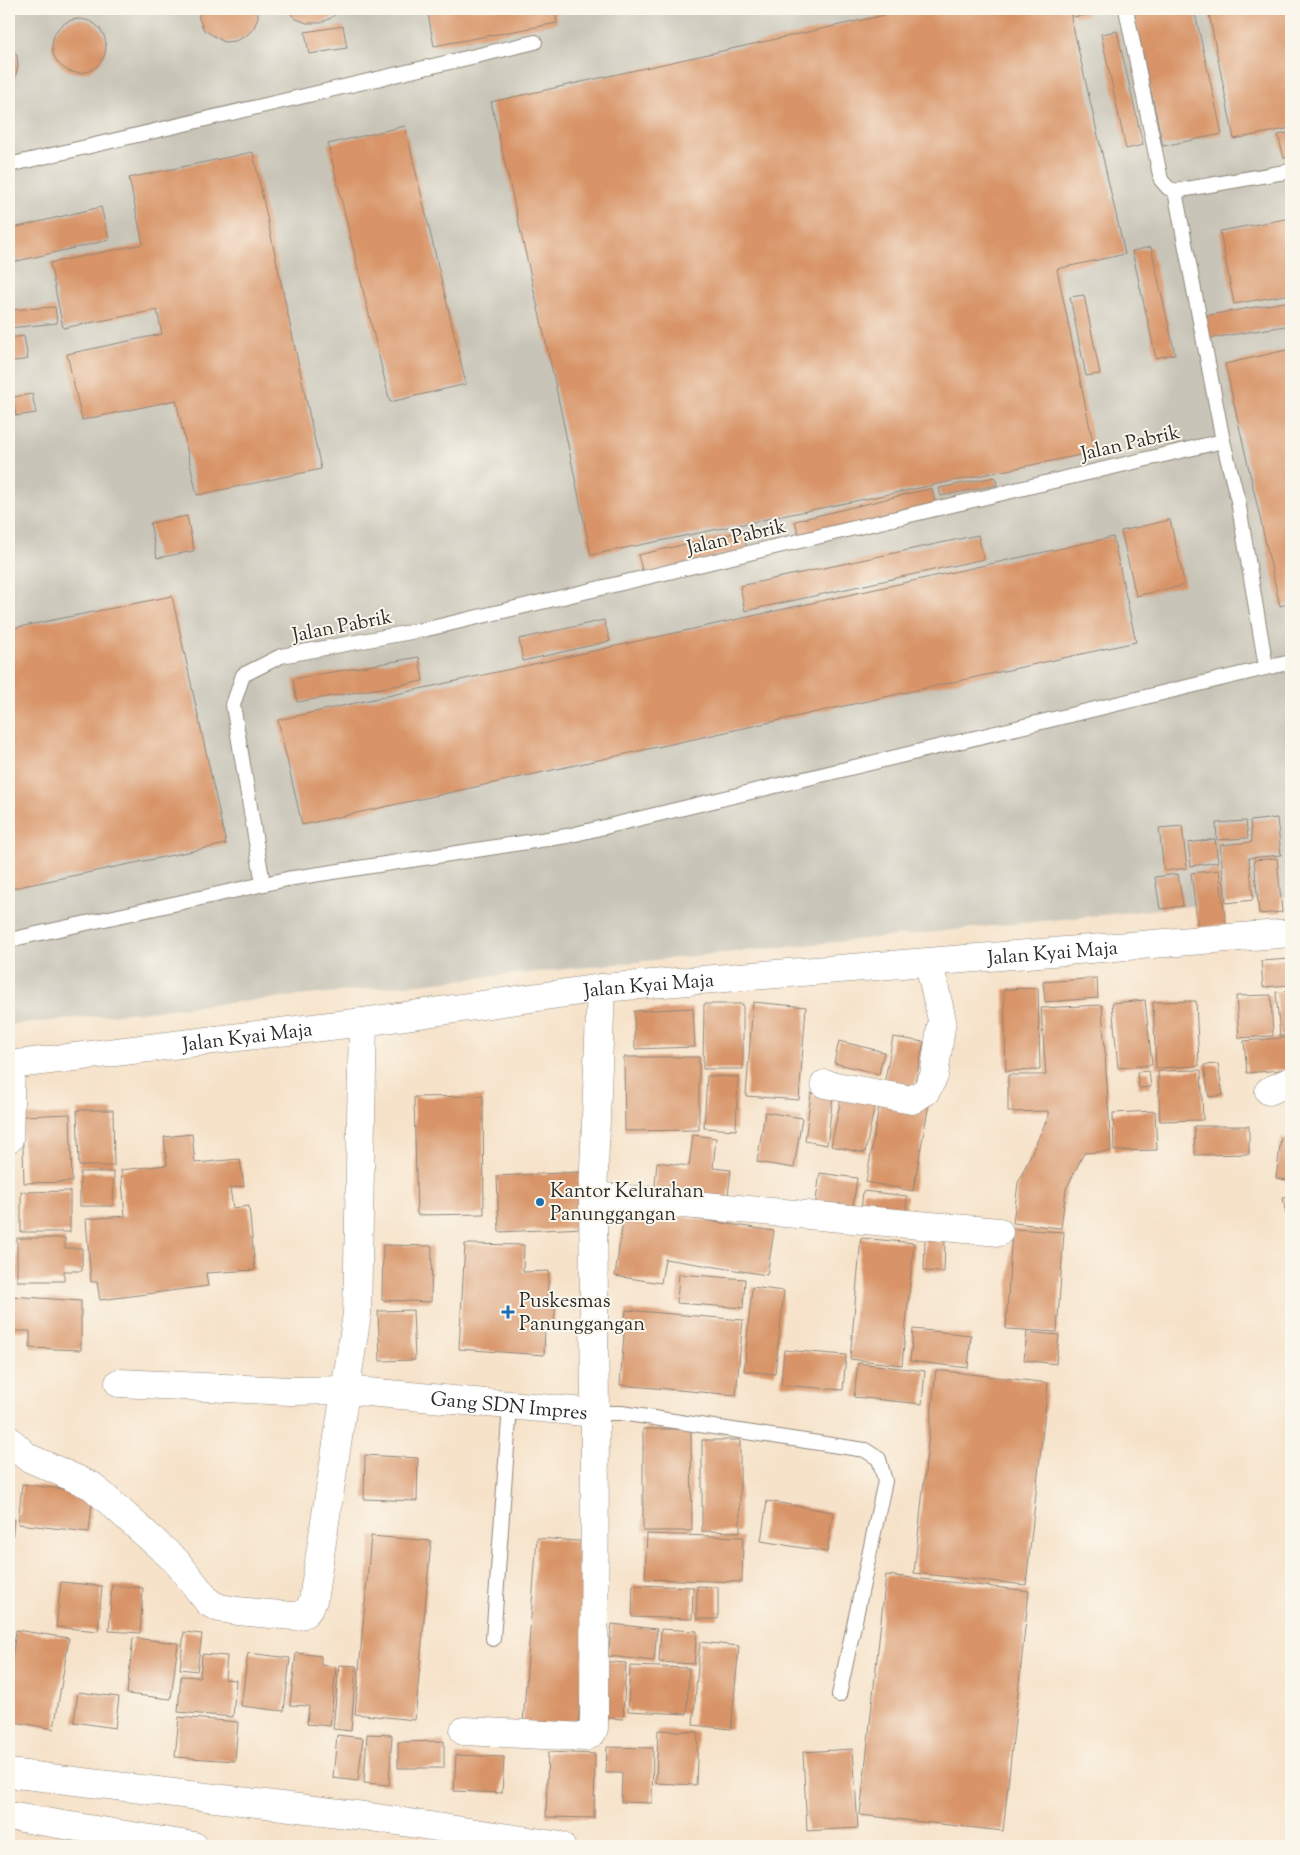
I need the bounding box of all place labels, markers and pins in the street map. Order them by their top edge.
place label: Kantor Kelurahan Panunggangan [550,1178,704,1230]
marker: Kantor Kelurahan Panunggangan [534,1196,546,1208]
place label: Puskesmas Panunggangan [519,1288,645,1340]
marker: Puskesmas Panunggangan [501,1305,515,1319]

